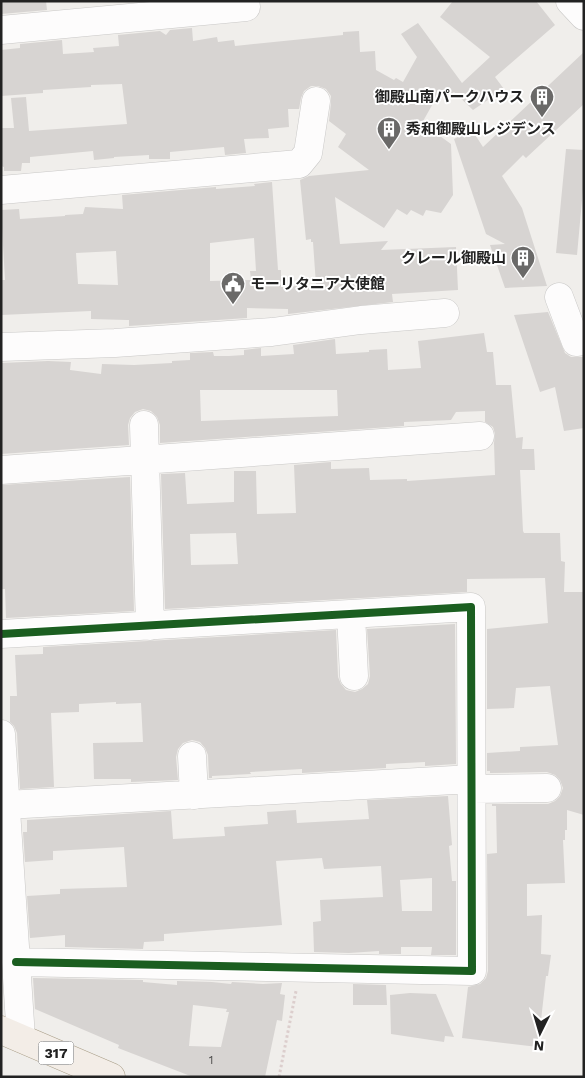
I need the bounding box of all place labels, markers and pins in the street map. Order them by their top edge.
building icon: 御殿山南パークハウス [529,84,555,118]
place label: 御殿山南パークハウス [375,88,524,106]
building icon: 秀和御殿山レジデンス [376,116,402,150]
place label: 秀和御殿山レジデンス [406,120,556,138]
building icon: クレール御殿山 [510,245,536,279]
place label: クレール御殿山 [401,249,506,267]
public building icon: モーリタニア大使館 [220,271,246,305]
place label: モーリタニア大使館 [250,275,385,293]

